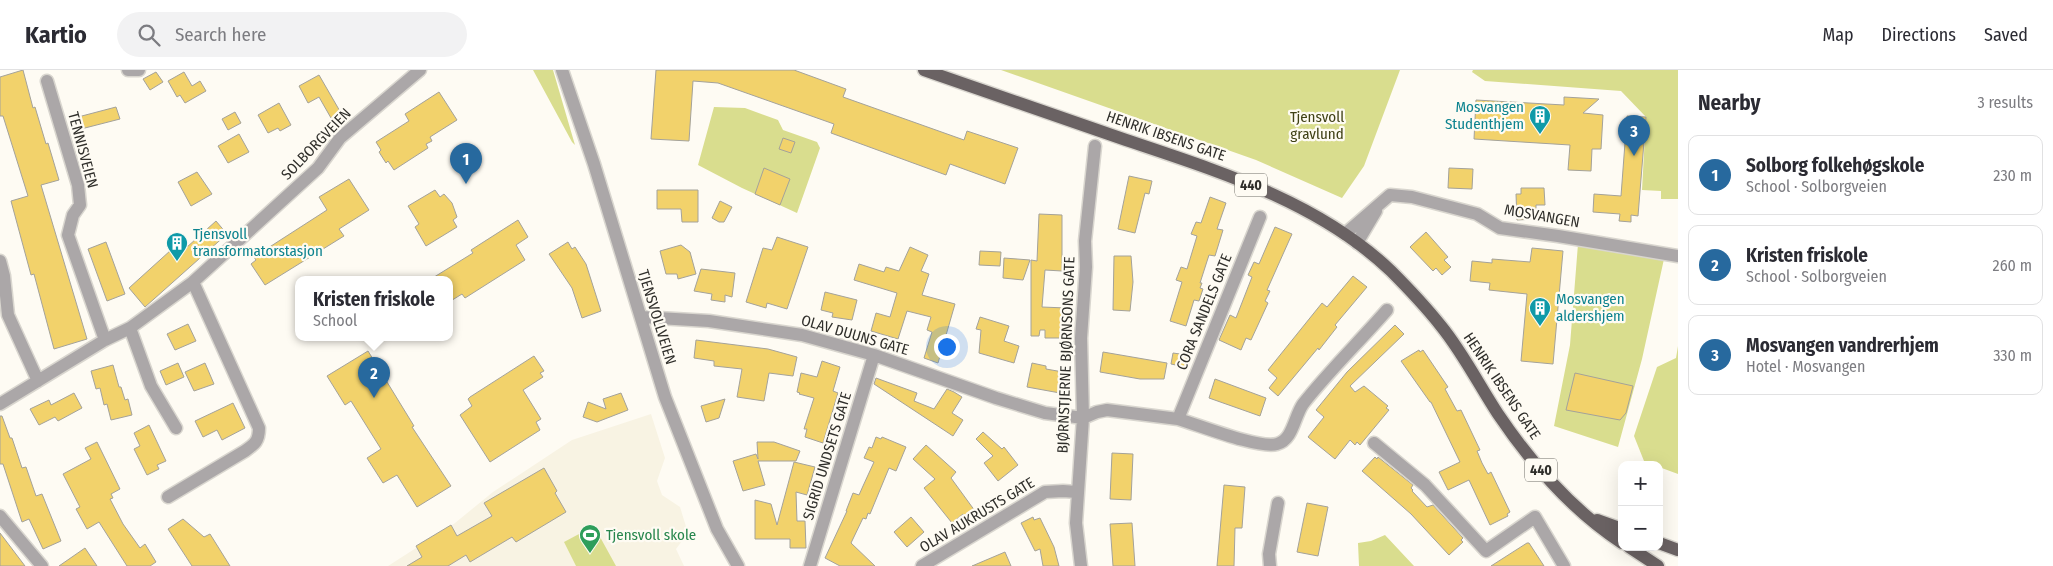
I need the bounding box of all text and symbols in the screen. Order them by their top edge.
search box [117,12,467,57]
text: Kartio [25,21,87,49]
icon: search [135,21,163,49]
text: Search here [175,23,266,46]
text: Map [1822,24,1854,46]
text: Directions [1882,24,1956,46]
text: Saved [1984,24,2028,46]
text: Nearby [1698,90,1760,116]
text: 3 results [1977,93,2033,112]
place label: Mosvangen Studenthjem [1445,98,1524,133]
street label: SOLBORGVEIEN [277,104,355,184]
building icon: Mosvangen Studenthjem [1528,104,1552,135]
street label: HENRIK IBSENS GATE [1104,107,1228,165]
park label: Tjensvoll gravlund [1290,108,1344,143]
street label: TENNISVEIEN [64,110,102,190]
pin: 3 [1618,115,1650,156]
pin: 1 [450,143,482,184]
text: Solborg folkehøgskole [1746,154,1924,177]
text: 1 [1712,166,1718,185]
text: 230 m [1993,166,2032,185]
road number: 440 [1235,174,1267,196]
text: School · Solborgveien [1746,177,1887,196]
street label: MOSVANGEN [1503,201,1581,231]
place label: Tjensvoll transformatorstasjon [193,225,323,260]
building icon: Tjensvoll transformatorstasjon [165,231,189,262]
text: Kristen friskole [1746,244,1868,267]
street label: CORA SANDELS GATE [1173,251,1235,373]
street label: BJØRNSTJERNE BJØRNSONS GATE [1054,256,1078,454]
text: 2 [1711,256,1719,275]
text: 260 m [1993,256,2032,275]
street label: TJENSVOLLVEIEN [634,267,680,367]
text: School · Solborgveien [1746,267,1887,286]
popup [295,276,453,341]
text: Kristen friskole [313,288,435,311]
place label: Mosvangen aldershjem [1556,290,1625,325]
building icon: Mosvangen aldershjem [1528,296,1552,327]
text: School [313,311,357,330]
street label: OLAV DUUNS GATE [799,311,911,359]
street label: HENRIK IBSENS GATE [1460,329,1544,443]
your location [934,334,960,360]
text: Mosvangen vandrerhjem [1746,334,1939,357]
text: 3 [1711,346,1719,365]
text: 330 m [1993,346,2032,365]
pin: 2 [358,357,390,398]
text: Hotel · Mosvangen [1746,357,1865,376]
street label: SIGRID UNDSETS GATE [799,390,855,522]
road number: 440 [1525,458,1557,482]
map controls [1618,461,1663,551]
button: + [1618,461,1663,506]
street label: OLAV AUKRUSTS GATE [916,474,1038,556]
button: − [1618,506,1663,551]
sports icon: Tjensvoll skole [578,523,602,554]
place label: Tjensvoll skole [606,526,696,544]

